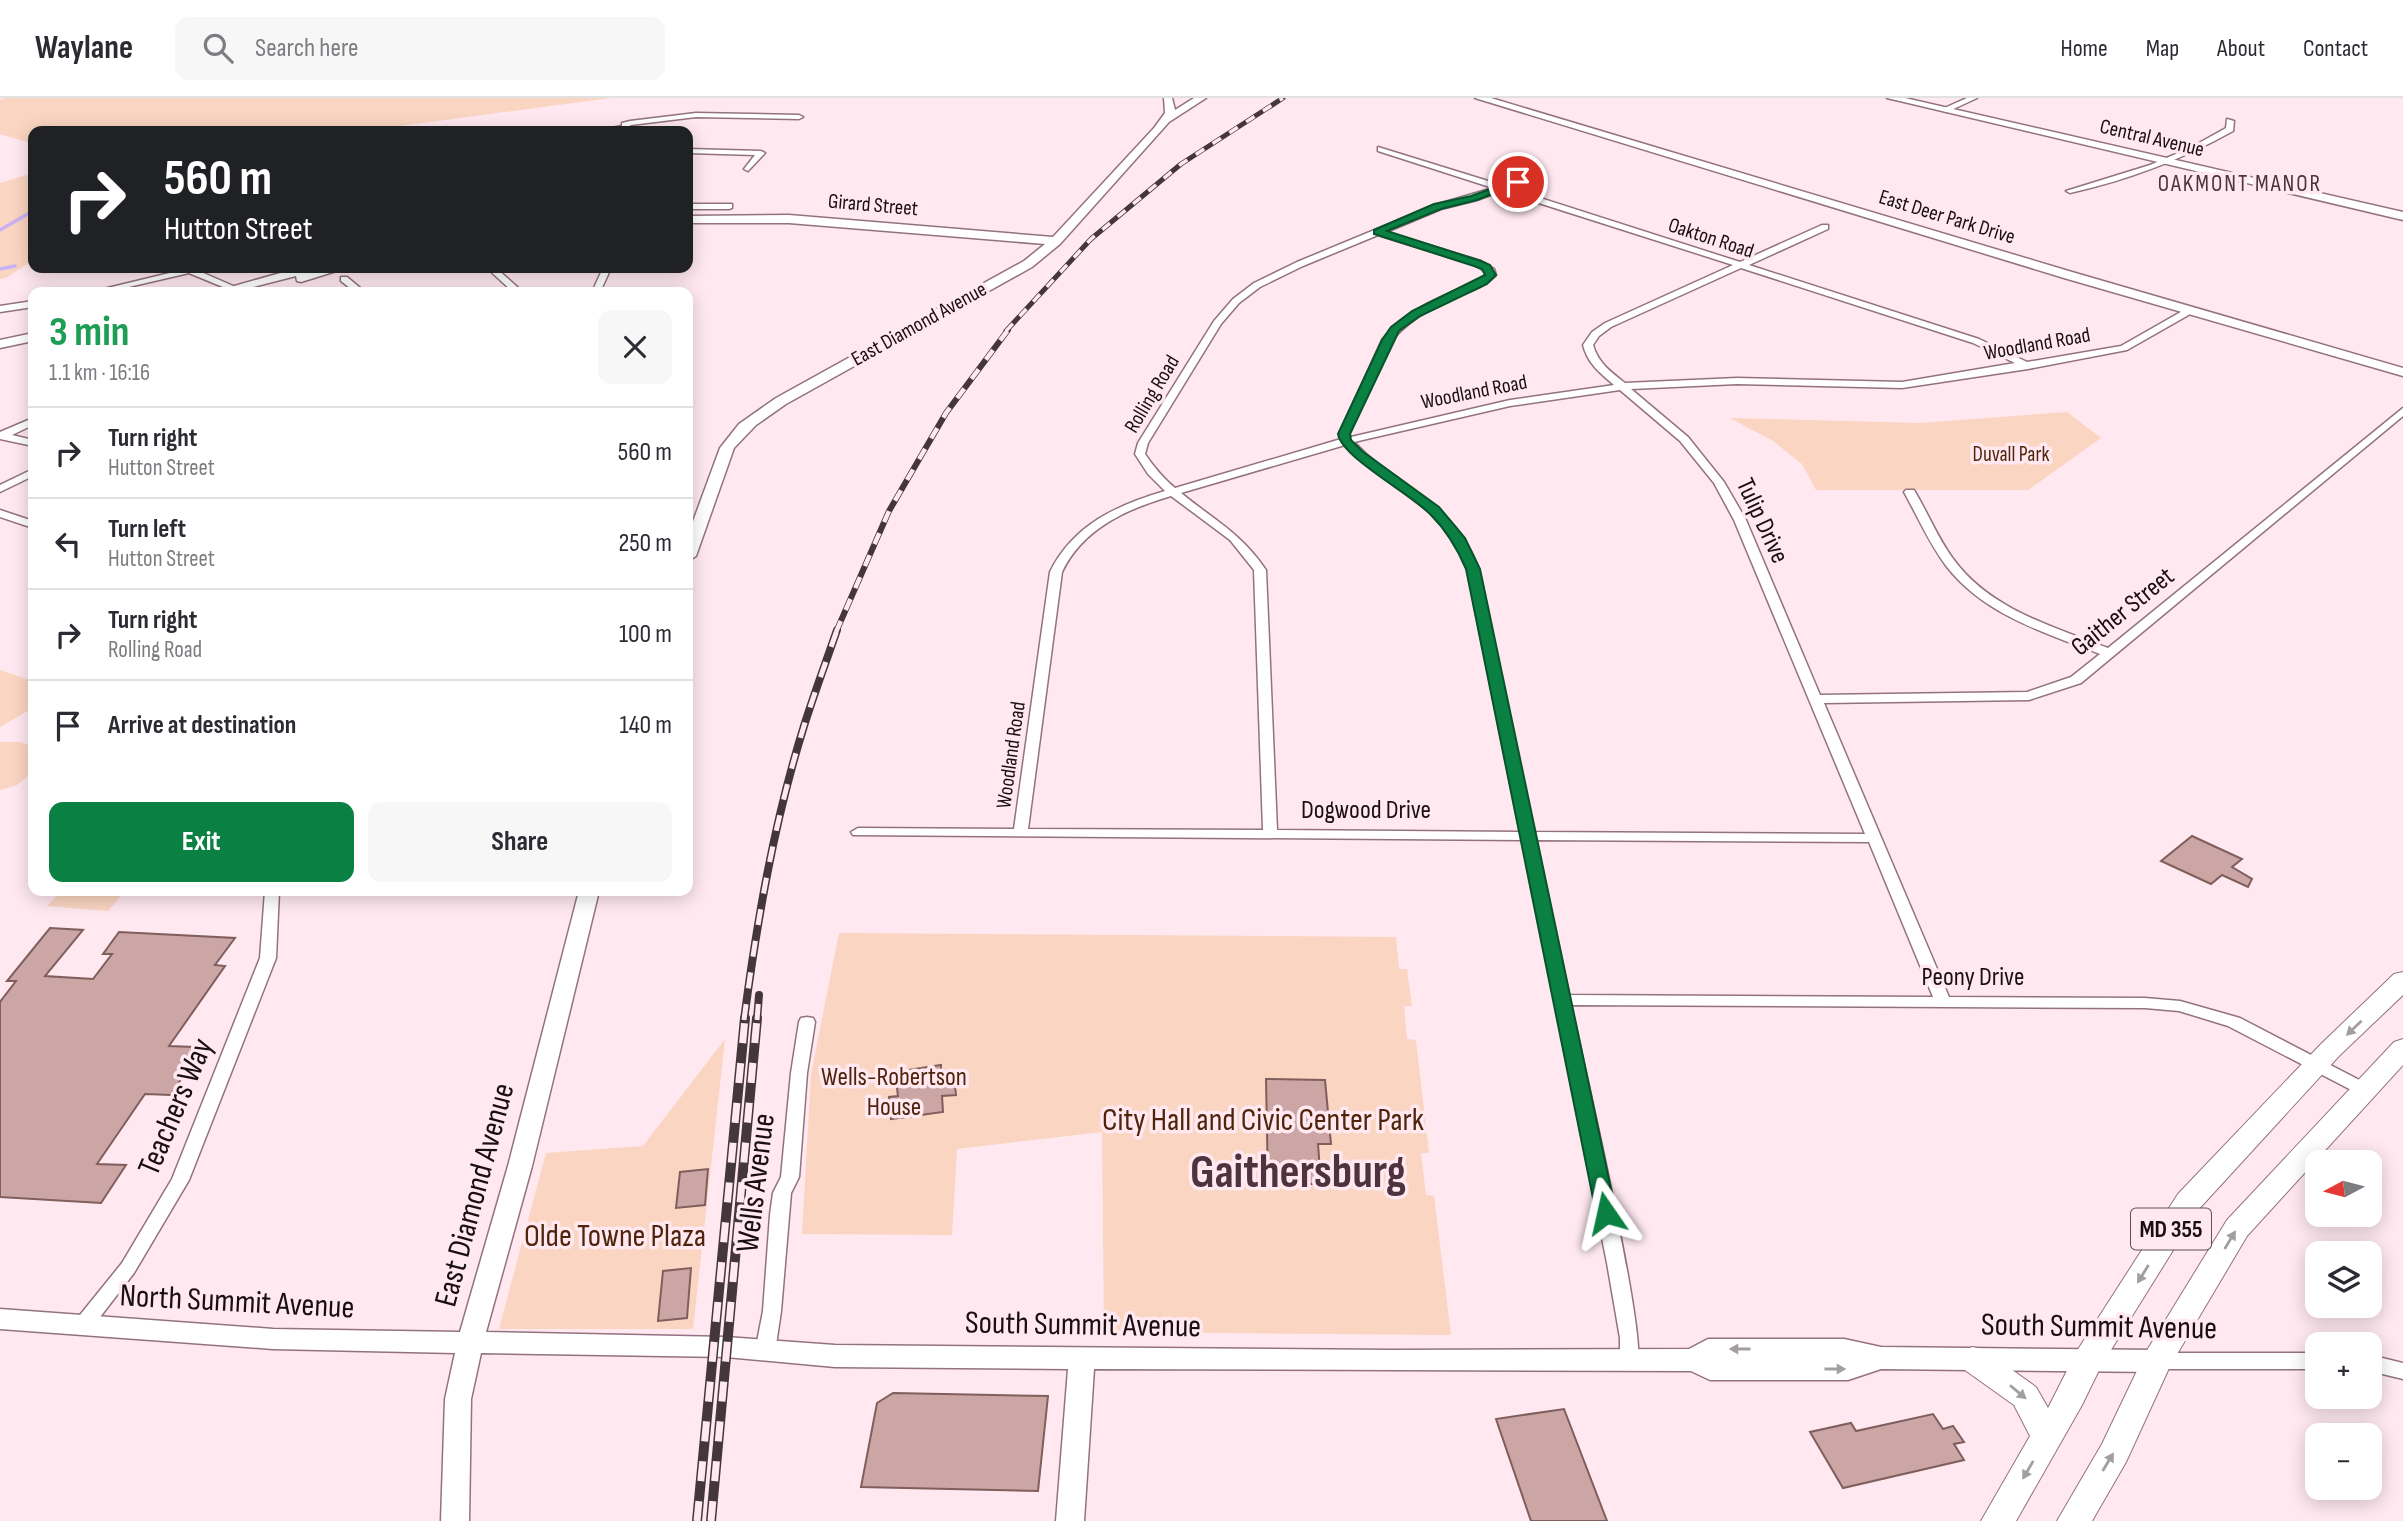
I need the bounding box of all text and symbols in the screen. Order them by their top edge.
search box [175,17,665,80]
text: Waylane [35,28,133,68]
icon: search [199,29,237,67]
text: Search here [255,33,358,64]
text: Home [2060,34,2108,63]
text: Map [2146,34,2179,63]
text: About [2217,34,2265,63]
text: Contact [2303,34,2368,63]
street label: Central Avenue [2097,114,2207,162]
text: 560 m [164,150,272,209]
pin [1488,152,1548,212]
icon: right [49,154,140,245]
icon: arrive [1499,163,1537,201]
district label: OAKMONT MANOR [2158,170,2322,198]
street label: East Deer Park Drive [1876,184,2018,250]
street label: Girard Street [827,189,919,221]
text: Hutton Street [164,210,312,249]
street label: Oakton Road [1665,212,1757,264]
street label: East Diamond Avenue [847,277,991,371]
text: 3 min [49,307,129,358]
button: close [598,310,672,384]
street label: Woodland Road [1982,322,2092,366]
street label: Rolling Road [1119,351,1185,437]
text: 1.1 km · 16:16 [49,359,150,387]
street label: Woodland Road [1419,369,1529,415]
text: Turn right [108,423,197,454]
icon: right [49,434,87,472]
text: 560 m [618,437,672,468]
park label: Duvall Park [1973,442,2049,467]
text: Hutton Street [108,454,215,482]
street label: Tulip Drive [1729,474,1795,568]
text: Turn left [108,514,186,545]
icon: left [49,525,87,563]
text: 250 m [618,528,672,559]
text: Hutton Street [108,545,215,573]
street label: Gaither Street [2065,561,2181,663]
text: Turn right [108,605,197,636]
icon: right [49,616,87,654]
text: 100 m [619,619,672,650]
text: Rolling Road [108,636,202,664]
street label: Woodland Road [991,700,1031,810]
icon: arrive [49,707,87,745]
text: Arrive at destination [108,710,296,741]
text: 140 m [620,710,672,741]
street label: Dogwood Drive [1301,795,1431,826]
button: Exit [49,802,354,882]
button: Share [368,802,672,882]
street label: Peony Drive [1922,962,2024,993]
one-way arrow [2346,1019,2363,1035]
street label: Teachers Way [130,1033,222,1181]
park label: Wells-Robertson House [821,1062,967,1123]
street label: East Diamond Avenue [426,1079,524,1311]
park label: City Hall and Civic Center Park [1102,1101,1424,1140]
street label: Wells Avenue [728,1111,784,1255]
district label: Gaithersburg [1190,1145,1406,1201]
north arrow [2305,1150,2382,1227]
map controls [2305,1150,2382,1500]
position arrow [1569,1176,1643,1250]
road number: MD 355 [2131,1209,2211,1250]
park label: Olde Towne Plaza [524,1217,706,1256]
one-way arrow [2224,1230,2236,1249]
button: layers [2305,1241,2382,1318]
one-way arrow [2136,1264,2149,1283]
street label: North Summit Avenue [119,1276,355,1328]
street label: South Summit Avenue [965,1303,1201,1347]
street label: South Summit Avenue [1981,1305,2217,1349]
button: + [2305,1332,2382,1409]
one-way arrow [1729,1343,1751,1355]
one-way arrow [1824,1363,1846,1375]
one-way arrow [2008,1384,2026,1399]
button: − [2305,1423,2382,1500]
one-way arrow [2102,1453,2115,1472]
one-way arrow [2022,1460,2034,1479]

